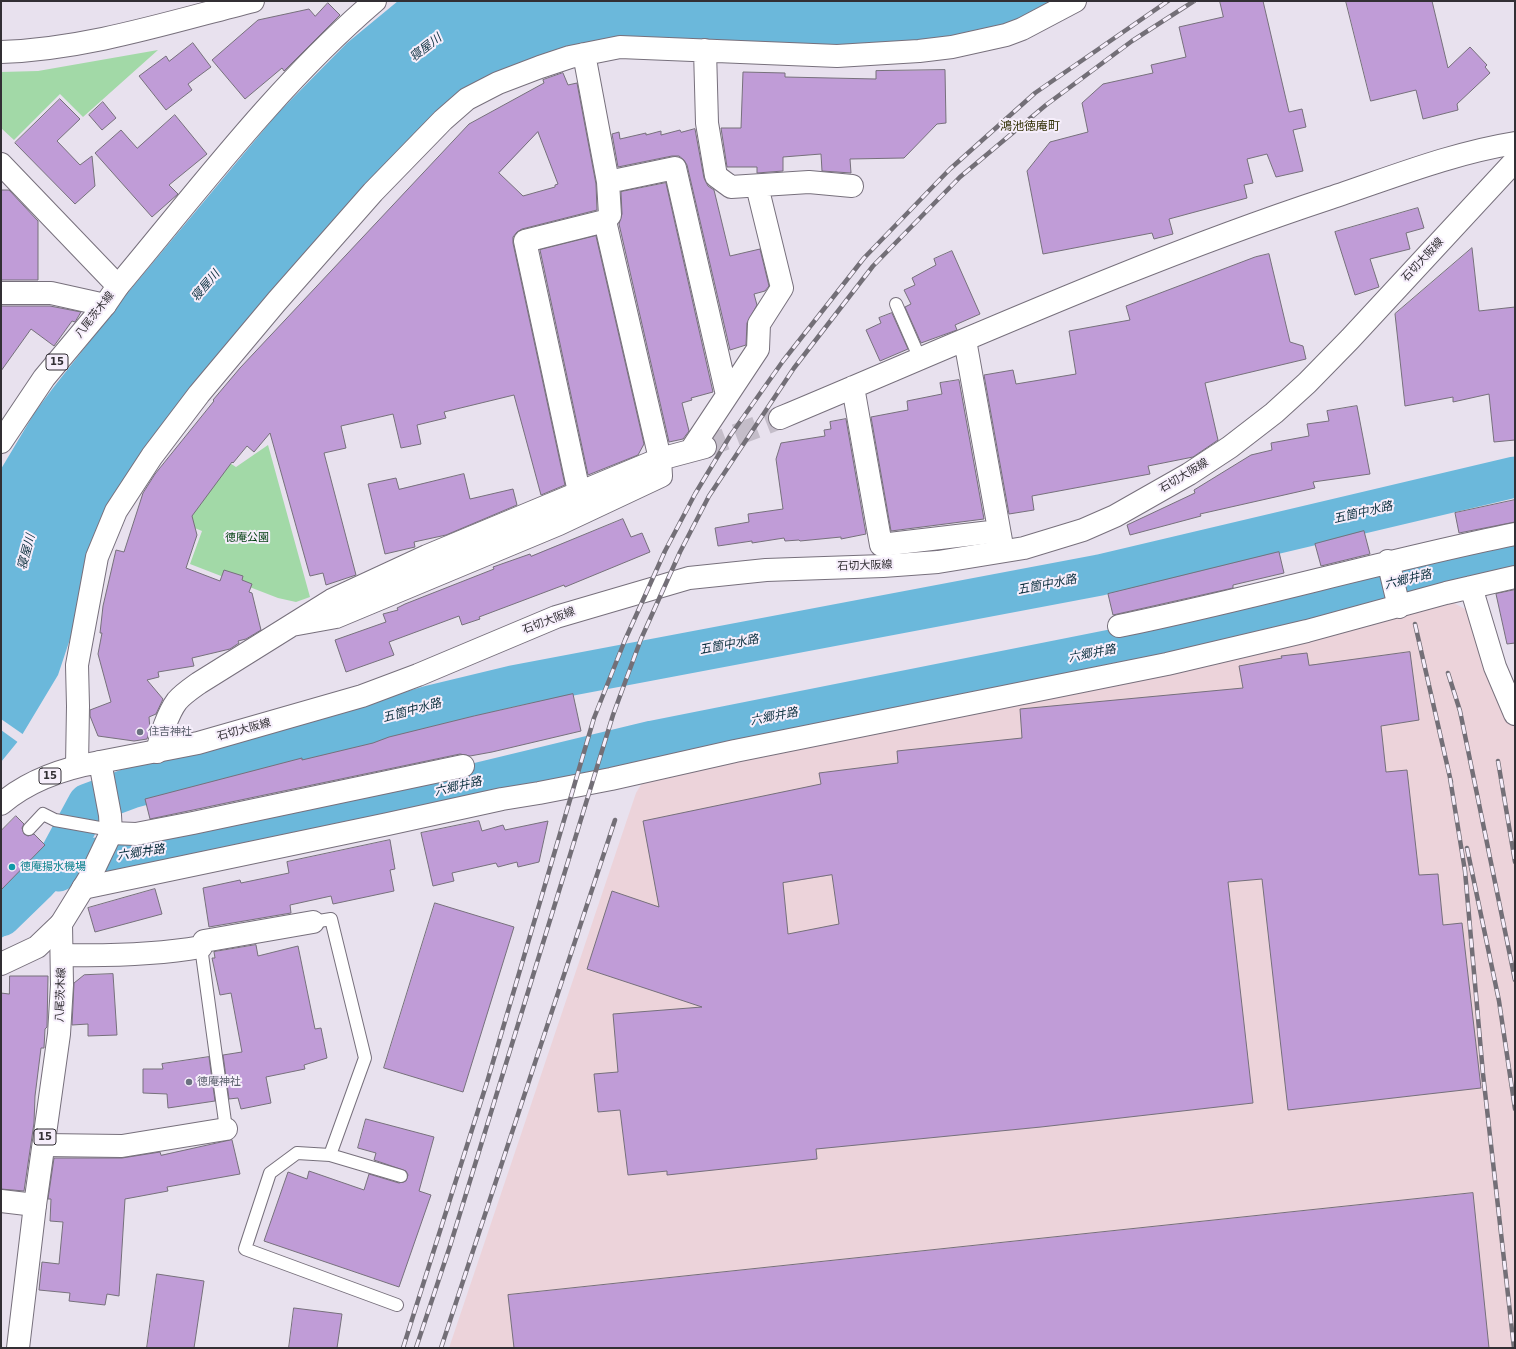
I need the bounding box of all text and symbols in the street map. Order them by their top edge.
water label: 寝屋川 [407,31,445,65]
district label: 鴻池徳庵町 [1000,120,1060,134]
street label: 石切大阪線 [1399,235,1447,285]
water label: 寝屋川 [189,268,223,304]
street label: 八尾茨木線 [73,289,117,341]
road number: 15 [46,354,68,370]
street label: 石切大阪線 [1157,456,1211,496]
water label: 五箇中水路 [1332,499,1394,527]
park label: 徳庵公園 [225,531,269,545]
water label: 寝屋川 [15,533,39,571]
street label: 石切大阪線 [837,558,893,574]
water label: 六郷井路 [1383,567,1433,593]
water label: 五箇中水路 [1016,572,1078,598]
street label: 石切大阪線 [521,605,577,637]
water label: 五箇中水路 [698,632,760,658]
water label: 六郷井路 [1067,642,1117,666]
water label: 五箇中水路 [381,696,443,726]
water label: 六郷井路 [749,705,799,729]
street label: 石切大阪線 [216,717,272,743]
place label: 住吉神社 [148,725,192,739]
marker: 住吉神社 [135,727,145,737]
road number: 15 [39,768,61,784]
water label: 六郷井路 [433,775,483,799]
water label: 六郷井路 [116,842,166,864]
place label: 徳庵揚水機場 [20,860,86,874]
marker: 徳庵揚水機場 [7,862,17,872]
street label: 八尾茨木線 [53,967,69,1023]
place label: 徳庵神社 [197,1075,241,1089]
marker: 徳庵神社 [184,1077,194,1087]
road number: 15 [34,1129,56,1145]

